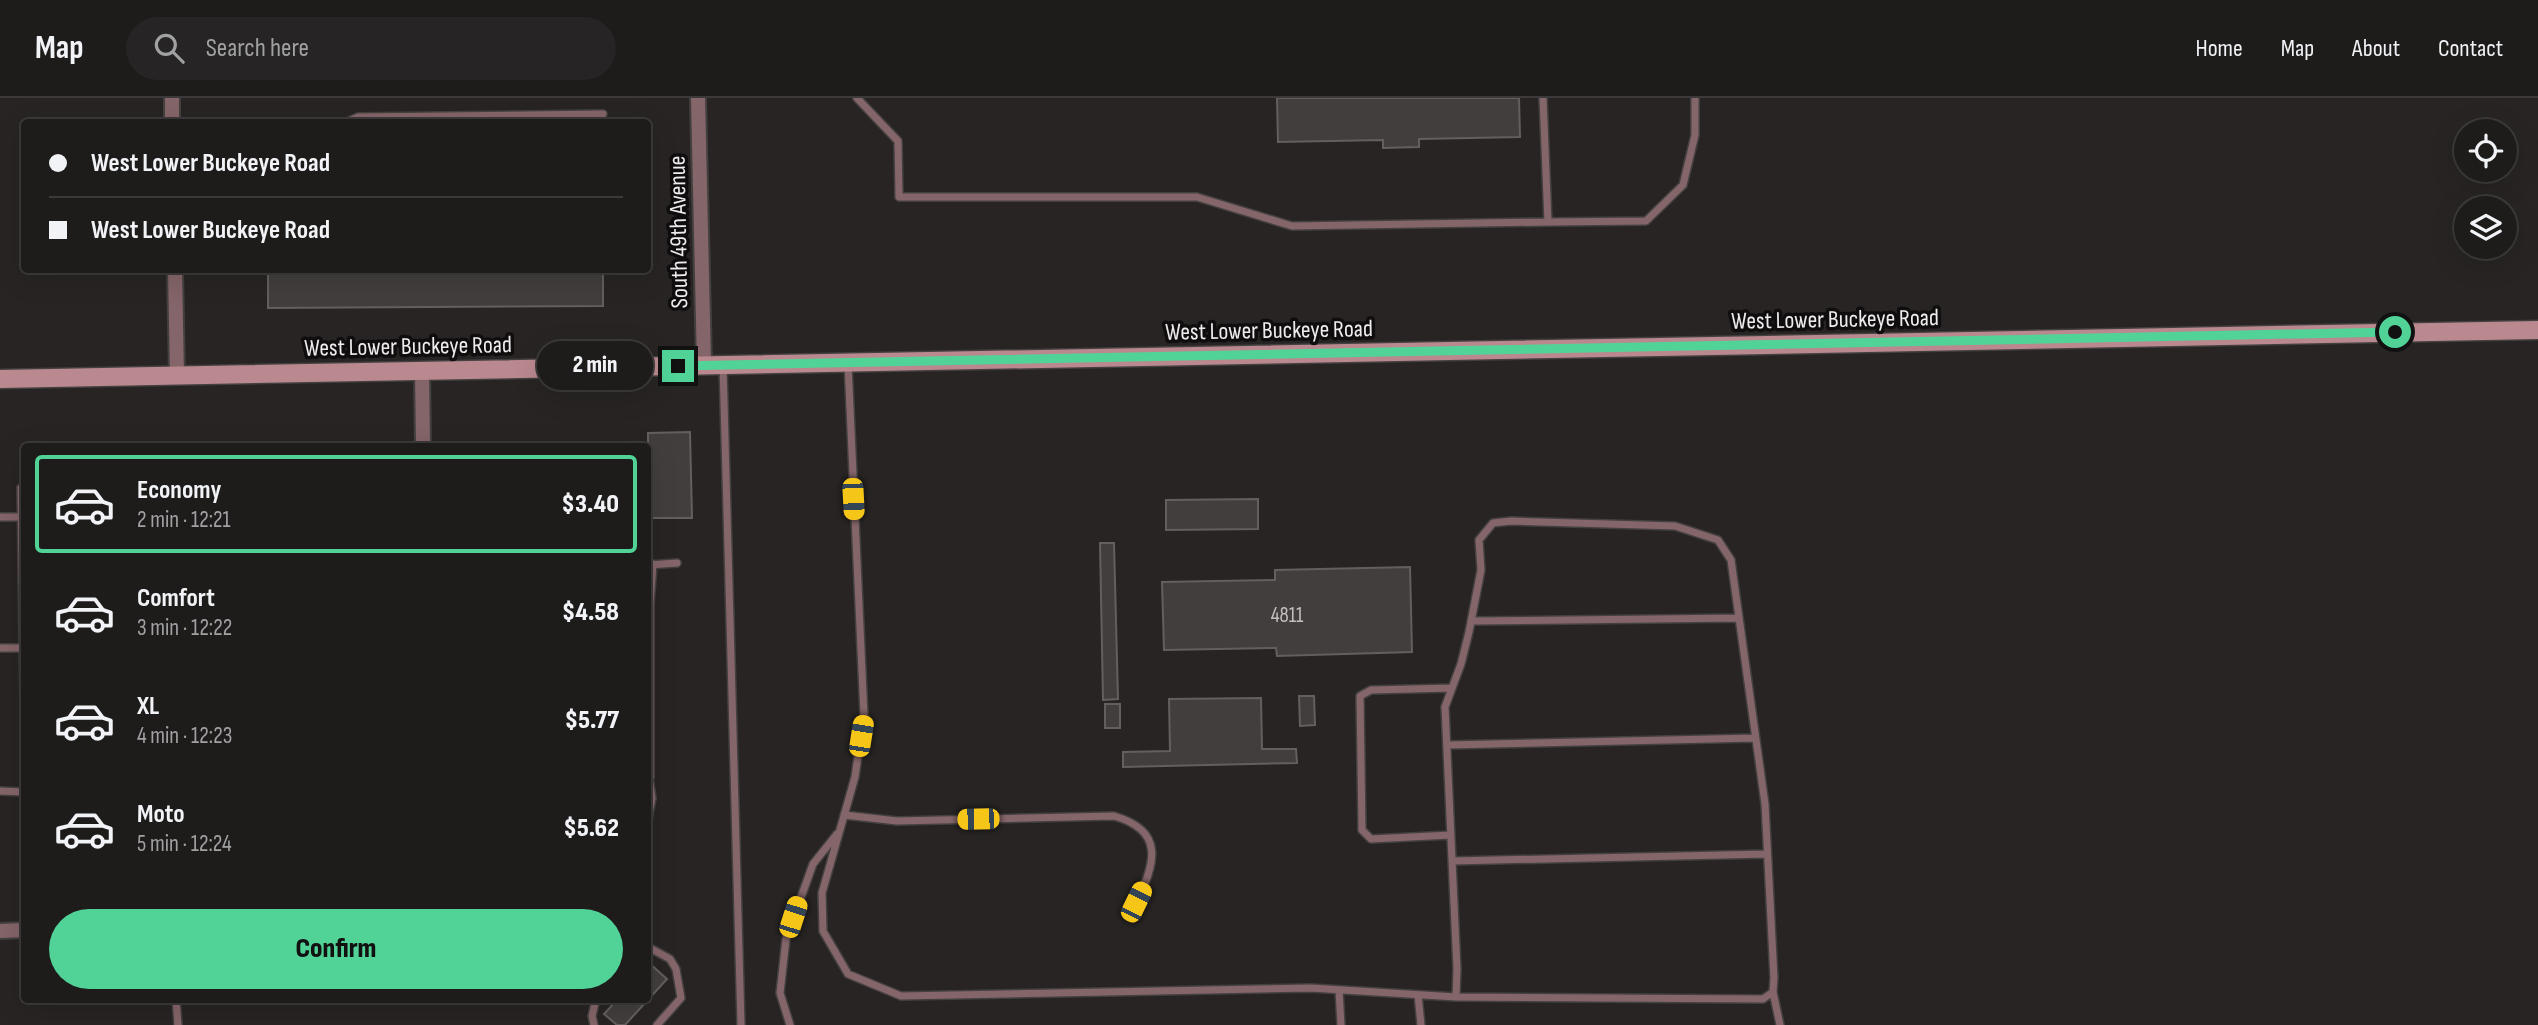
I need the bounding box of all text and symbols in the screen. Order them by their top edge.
search box [126,17,616,80]
text: Map [35,28,84,68]
icon: search [150,29,188,67]
text: Search here [206,33,309,64]
text: Home [2195,34,2243,63]
text: Map [2281,34,2314,63]
text: About [2352,34,2400,63]
text: Contact [2438,34,2503,63]
map controls [2454,119,2517,259]
button: locate [2454,119,2517,182]
text: West Lower Buckeye Road [91,148,330,179]
street label: South 49th Avenue [663,155,694,309]
button: layers [2454,196,2517,259]
text: West Lower Buckeye Road [91,215,330,246]
street label: West Lower Buckeye Road [1731,303,1939,336]
street label: West Lower Buckeye Road [1165,314,1373,347]
route start [2379,316,2411,348]
street label: West Lower Buckeye Road [304,330,512,363]
callout: 2 min [538,342,654,390]
route end [662,350,694,382]
text: 2 min [573,351,617,379]
icon: car [53,473,116,536]
text: Economy [137,475,221,506]
car [842,477,865,521]
text: $3.40 [562,489,619,520]
text: 2 min · 12:21 [137,506,231,534]
icon: car [53,581,116,644]
text: Comfort [137,583,215,614]
text: $4.58 [562,597,619,628]
house number: 4811 [1271,603,1304,628]
text: 3 min · 12:22 [137,614,232,642]
icon: car [53,689,116,752]
text: XL [137,691,159,722]
text: $5.77 [565,705,619,736]
car [848,714,875,758]
text: 4 min · 12:23 [137,722,232,750]
icon: car [53,797,116,860]
text: Moto [137,799,185,830]
car [957,808,1000,830]
text: $5.62 [563,813,619,844]
text: 5 min · 12:24 [137,830,232,858]
car [1118,879,1155,925]
car [777,894,810,940]
button: Confirm [49,909,623,989]

